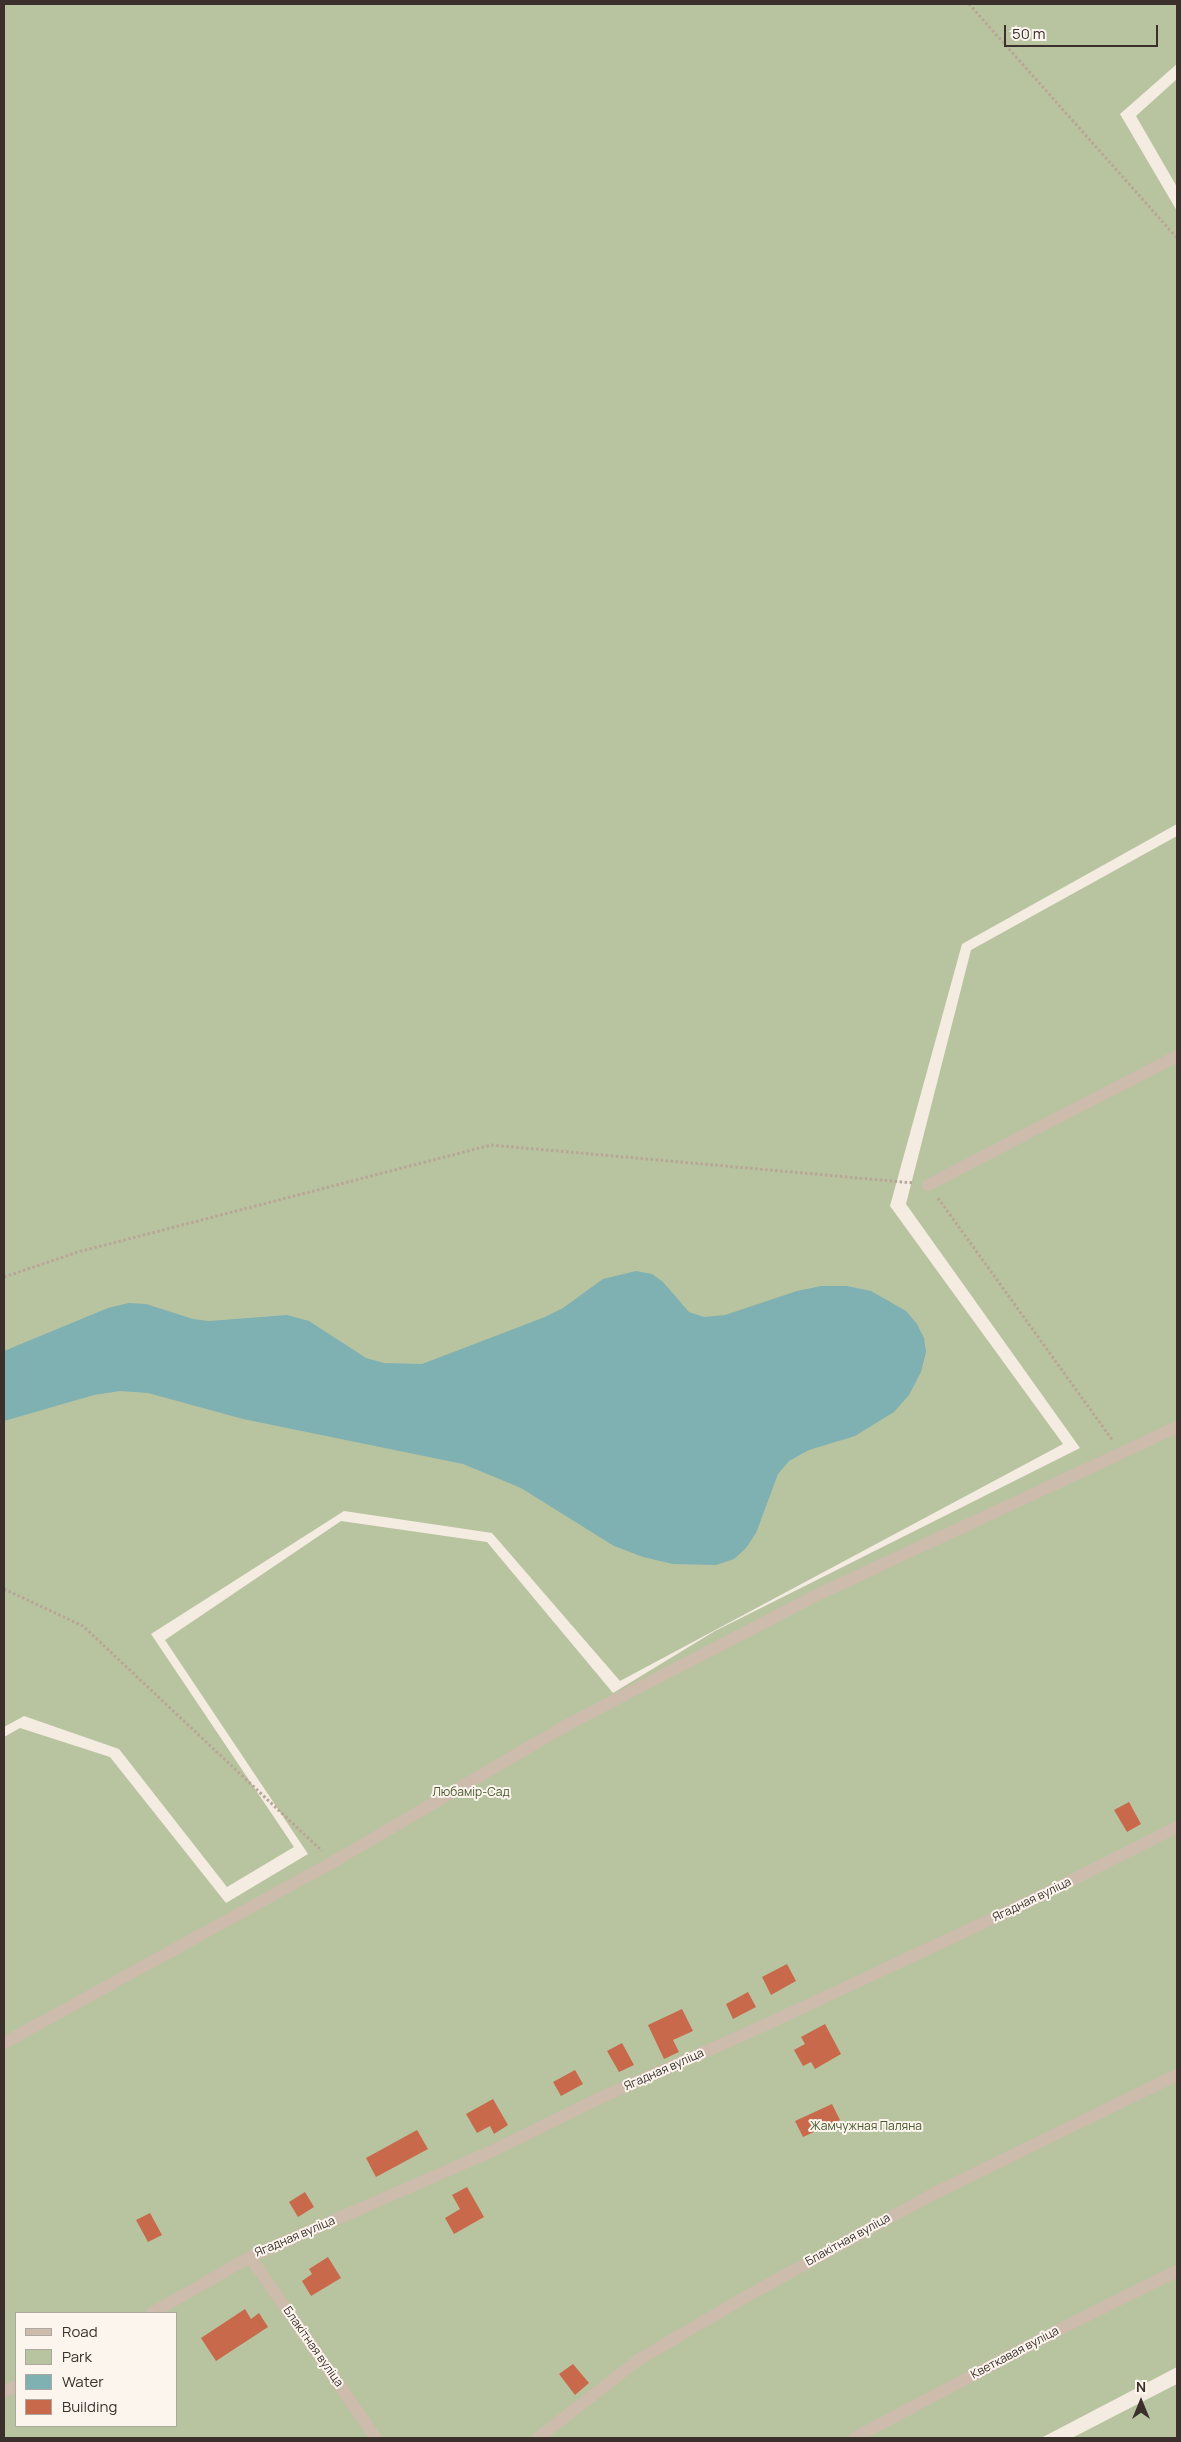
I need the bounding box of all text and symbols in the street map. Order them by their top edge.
scale bar [1006,15,1160,47]
text: 50 m [1012,23,1046,44]
park label: Любамір-Сад [432,1786,510,1800]
street label: Ягадная вуліца [990,1875,1074,1925]
street label: Ягадная вуліца [622,2046,706,2094]
park label: Жамчужная Паляна [810,2120,922,2134]
street label: Блакітная вуліца [803,2211,893,2269]
street label: Ягадная вуліца [253,2214,337,2260]
street label: Блакітная вуліца [280,2304,346,2390]
legend [15,2312,178,2427]
text: Road [62,2321,98,2342]
street label: Кветкавая вуліца [969,2324,1061,2382]
text: Park [62,2346,92,2367]
text: Water [62,2371,104,2392]
north arrow [1116,2377,1166,2427]
text: N [1136,2377,1146,2396]
text: Building [62,2396,117,2417]

